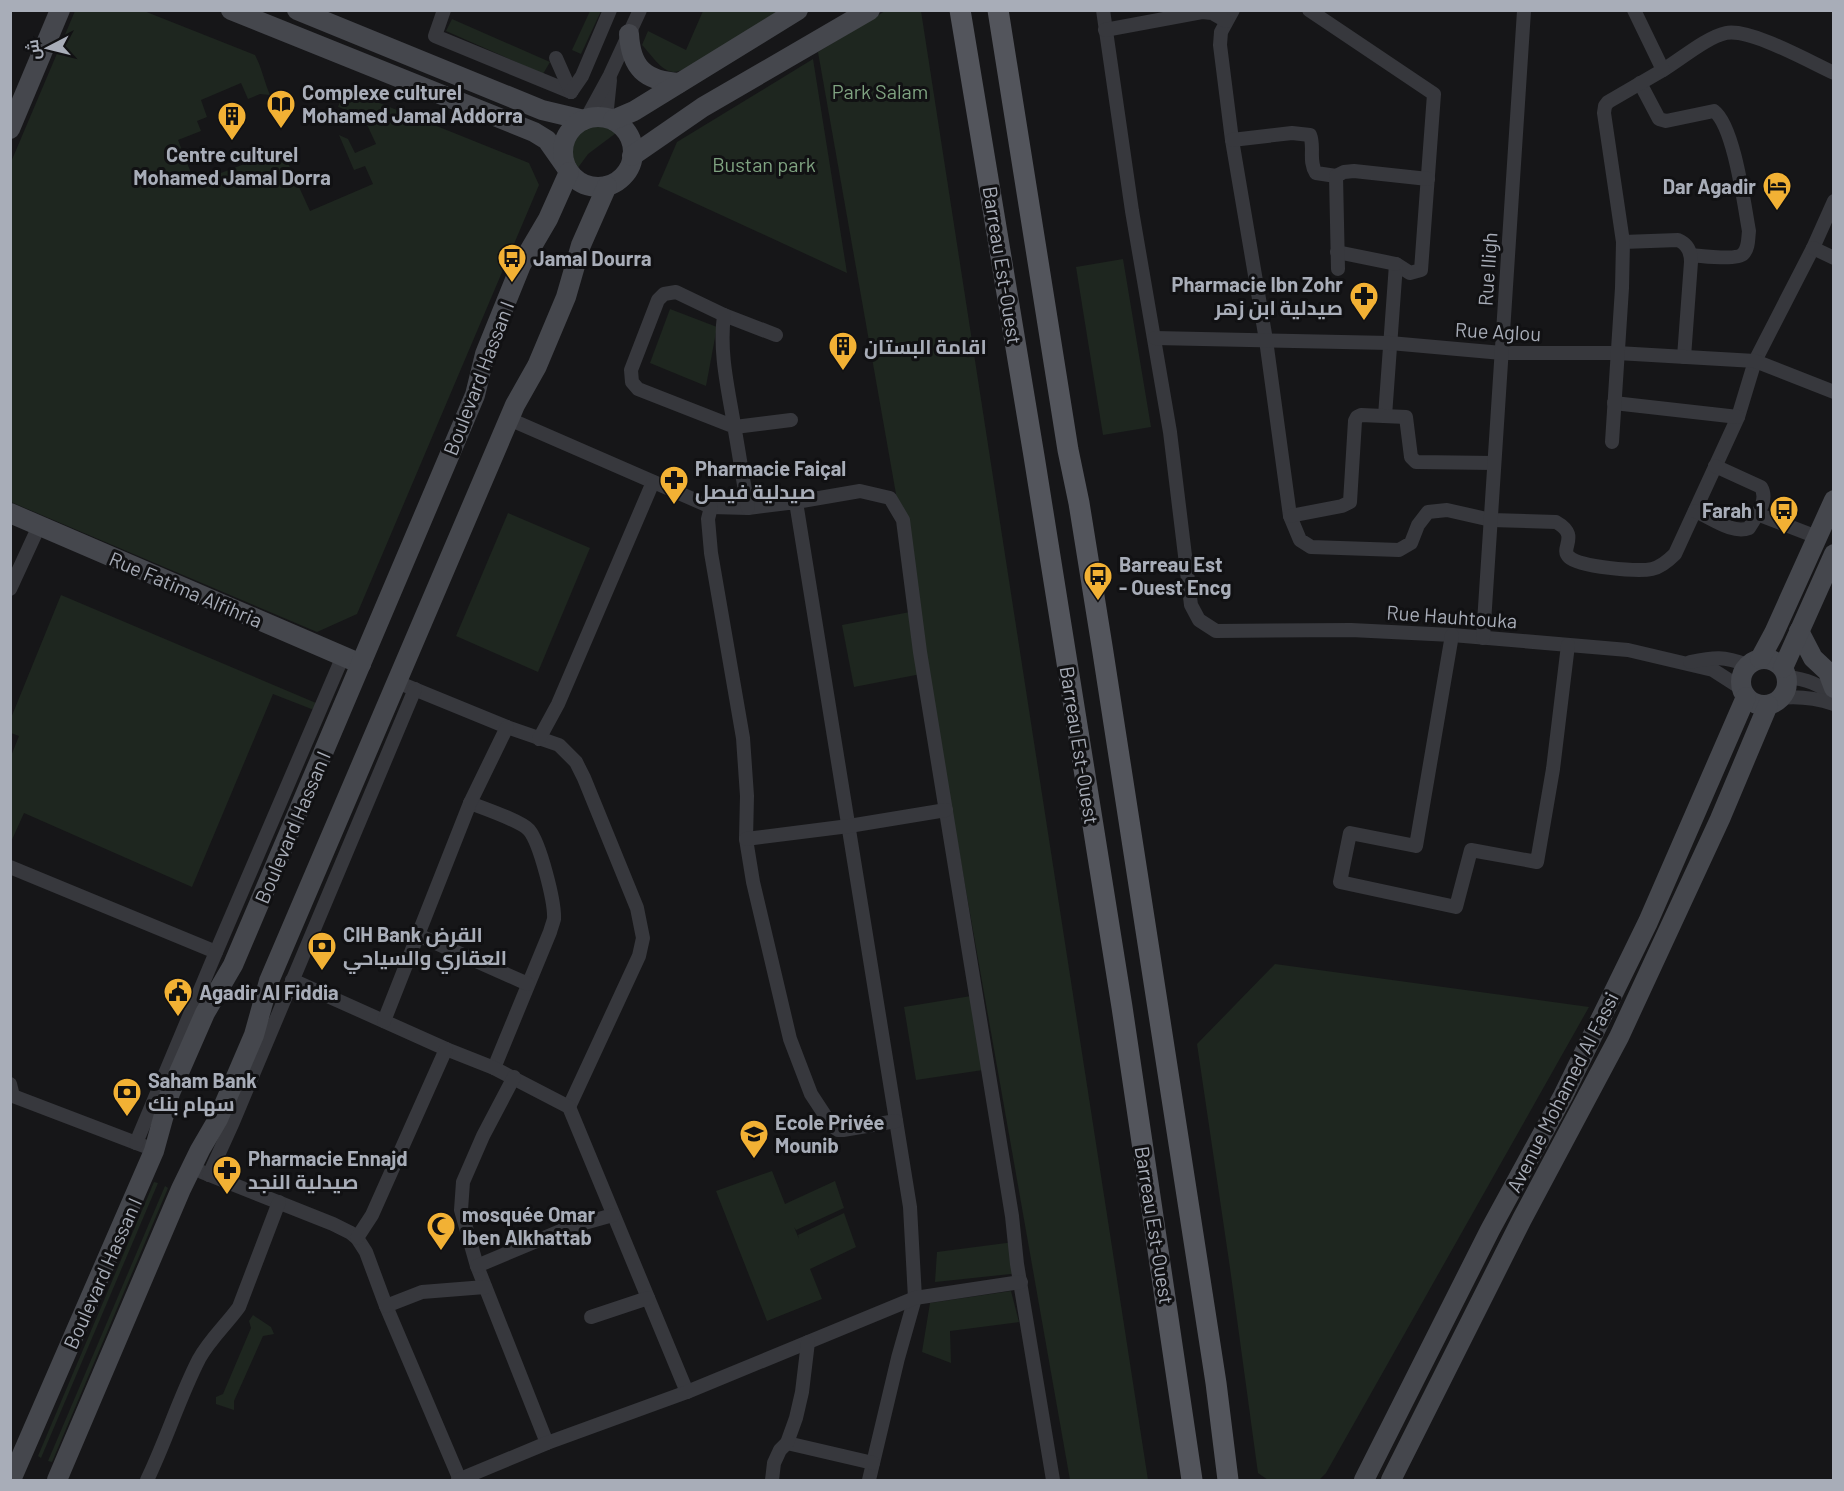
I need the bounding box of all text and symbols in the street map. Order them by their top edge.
north arrow [18,18,78,78]
text: ش [22,38,44,61]
park label: Park Salam [832,79,928,103]
place label: Complexe culturel Mohamed Jamal Addorra [302,80,523,127]
library icon: Complexe culturel Mohamed Jamal Addorra [265,88,297,130]
building icon: Centre culturel Mohamed Jamal Dorra [216,100,248,142]
place label: Centre culturel Mohamed Jamal Dorra [133,142,331,189]
park label: Bustan park [712,152,816,176]
hotel icon: Dar Agadir [1761,170,1793,212]
place label: Dar Agadir [1663,174,1756,198]
street label: Barreau Est-Ouest [979,184,1027,346]
street label: Rue Iligh [1472,231,1502,307]
bus stop icon: Jamal Dourra [496,242,528,284]
place label: Jamal Dourra [533,246,652,270]
place label: Pharmacie Ibn Zohr صيدلية ابن زهر [1171,272,1343,320]
pharmacy icon: Pharmacie Ibn Zohr صيدلية ابن زهر [1348,280,1380,322]
street label: Boulevard Hassan I [438,298,518,458]
street label: Rue Aglou [1454,317,1542,345]
building icon: اقامة البستان [827,330,859,372]
place label: اقامة البستان [864,334,987,359]
place label: Pharmacie Faiçal صيدلية فيصل [695,456,846,504]
pharmacy icon: Pharmacie Faiçal صيدلية فيصل [658,464,690,506]
bus stop icon: Farah 1 [1768,494,1800,536]
place label: Farah 1 [1702,498,1763,522]
street label: Rue Fatima Alfihria [106,546,266,632]
place label: Barreau Est - Ouest Encg [1119,552,1231,599]
bus stop icon: Barreau Est - Ouest Encg [1082,560,1114,602]
street label: Rue Hauhtouka [1386,599,1518,633]
street label: Barreau Est-Ouest [1056,664,1104,826]
street label: Boulevard Hassan I [249,747,335,907]
place label: CIH Bank القرض العقاري والسياحي [343,922,507,974]
bank icon: CIH Bank القرض العقاري والسياحي [306,930,338,972]
public building icon: Agadir Al Fiddia [162,976,194,1018]
place label: Agadir Al Fiddia [199,980,339,1004]
street label: Avenue Mohamed Al Fassi [1501,988,1623,1196]
place label: Saham Bank سهام بنك [148,1068,257,1118]
bank icon: Saham Bank سهام بنك [111,1076,143,1118]
place label: Ecole Privée Mounib [775,1110,885,1157]
school or university icon: Ecole Privée Mounib [738,1118,770,1160]
street label: Barreau Est-Ouest [1131,1144,1179,1306]
place label: Pharmacie Ennajd صيدلية النجد [248,1146,408,1194]
pharmacy icon: Pharmacie Ennajd صيدلية النجد [211,1154,243,1196]
street label: Boulevard Hassan I [58,1194,146,1352]
place label: mosquée Omar Iben Alkhattab [462,1202,596,1249]
mosque icon: mosquée Omar Iben Alkhattab [425,1210,457,1252]

